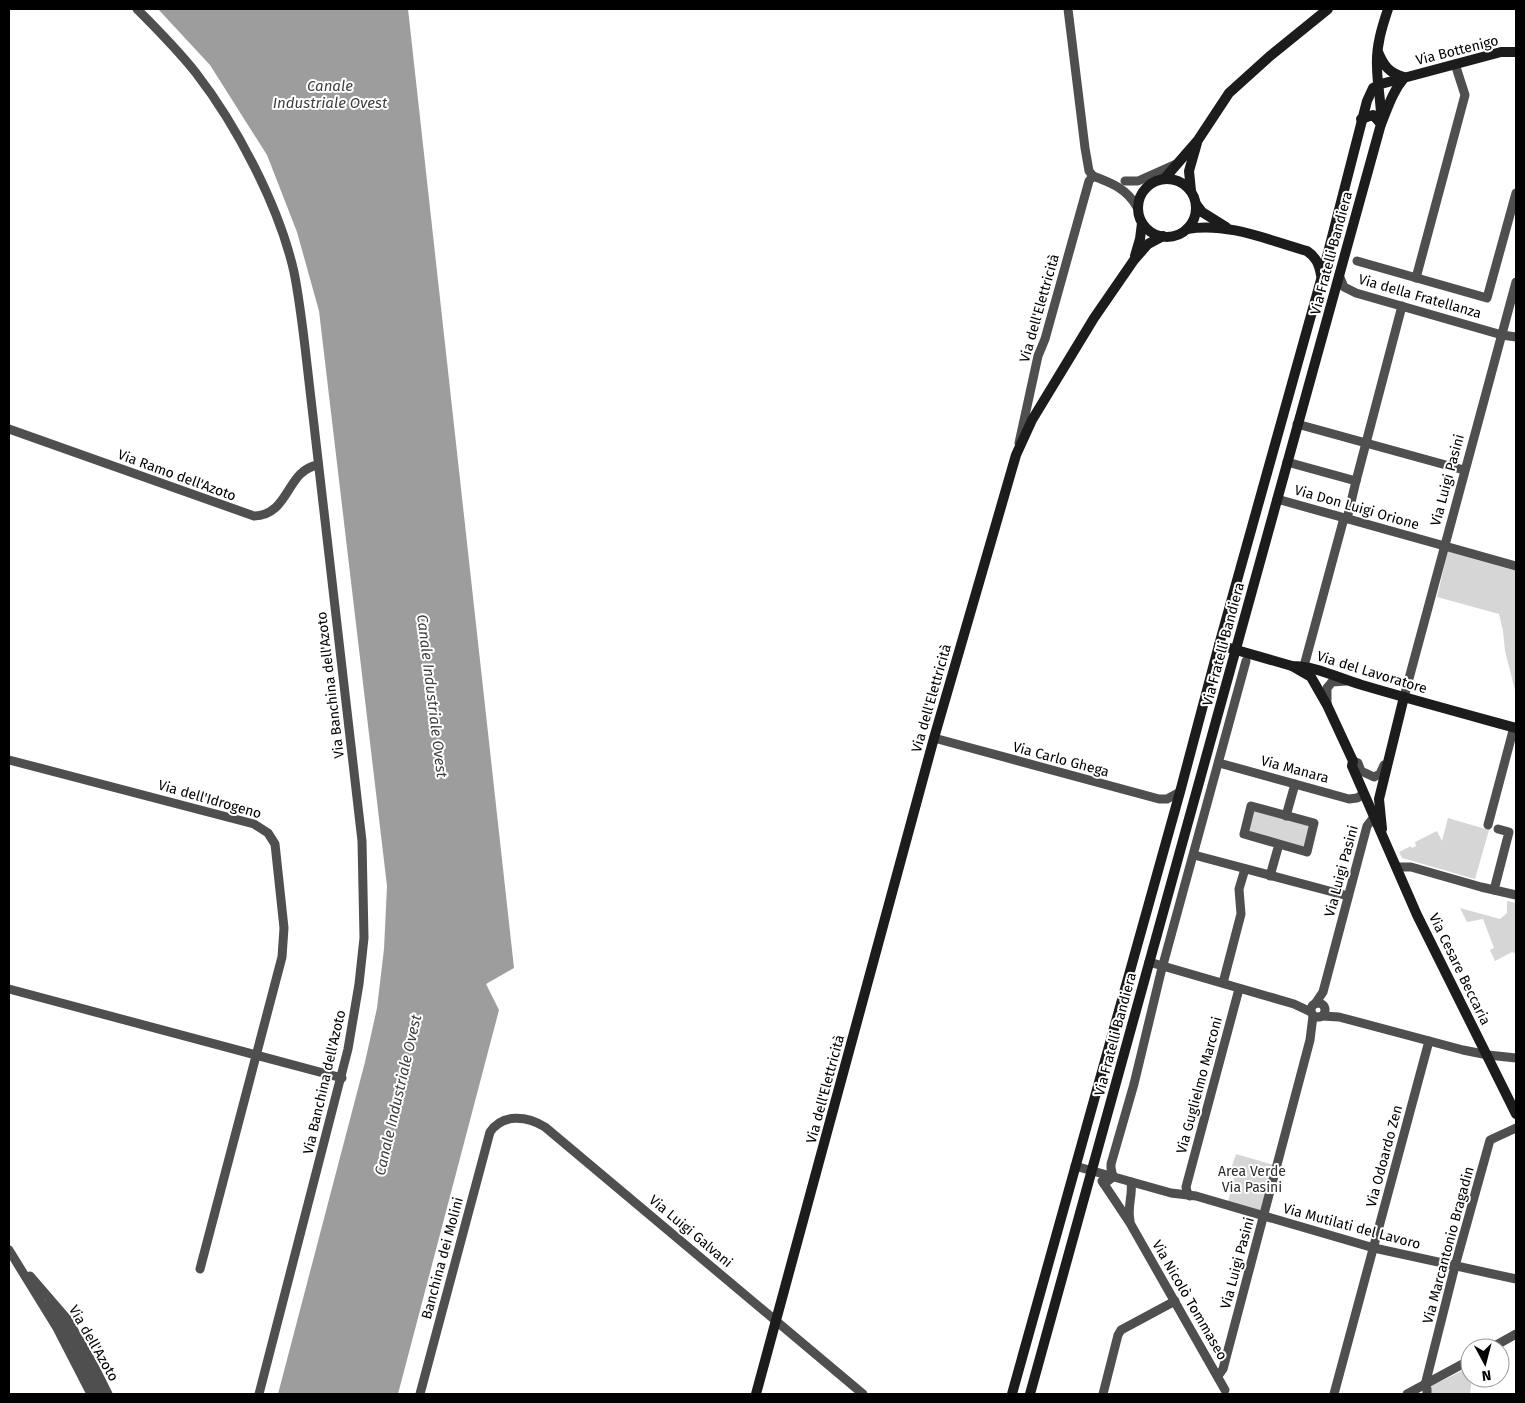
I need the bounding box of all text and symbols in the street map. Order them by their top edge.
street label: Via Bottenigo [1414,32,1500,69]
water label: Canale Industriale Ovest [273,77,388,112]
street label: Via Fratelli Bandiera [1307,190,1356,317]
street label: Via dell'Elettricità [1016,252,1063,364]
street label: Via della Fratellanza [1356,271,1483,322]
street label: Via Luigi Pasini [1427,432,1468,528]
street label: Via Ramo dell'Azoto [115,446,238,505]
street label: Via Don Luigi Orione [1293,482,1421,533]
street label: Via Fratelli Bandiera [1199,581,1248,708]
street label: Via Banchina dell'Azoto [313,611,348,759]
water label: Canale Industriale Ovest [413,613,451,779]
street label: Via dell'Elettricità [908,642,955,754]
street label: Via del Lavoratore [1315,648,1429,697]
street label: Via Carlo Ghega [1011,738,1111,781]
street label: Via Manara [1259,752,1331,787]
street label: Via dell'Idrogeno [156,777,264,822]
street label: Via Luigi Pasini [1321,823,1362,919]
street label: Via Cesare Beccaria [1425,911,1494,1028]
street label: Via Fratelli Bandiera [1091,971,1140,1098]
street label: Via Banchina dell'Azoto [300,1008,349,1156]
water label: Canale Industriale Ovest [371,1012,425,1177]
street label: Via Guglielmo Marconi [1173,1015,1226,1156]
street label: Via dell'Elettricità [803,1033,848,1145]
street label: Via Odoardo Zen [1363,1103,1406,1209]
park label: Area Verde Via Pasini [1218,1163,1286,1196]
street label: Via Marcantonio Bragadin [1419,1165,1478,1326]
street label: Via Luigi Galvani [646,1192,736,1271]
street label: Banchina dei Molini [418,1195,467,1321]
street label: Via Mutilati del Lavoro [1281,1200,1423,1253]
street label: Via Luigi Pasini [1217,1215,1258,1311]
street label: Via Nicolò Tommaseo [1148,1237,1231,1363]
street label: Via dell'Azoto [65,1302,122,1384]
north arrow [1460,1338,1510,1388]
text: N [1481,1366,1492,1384]

